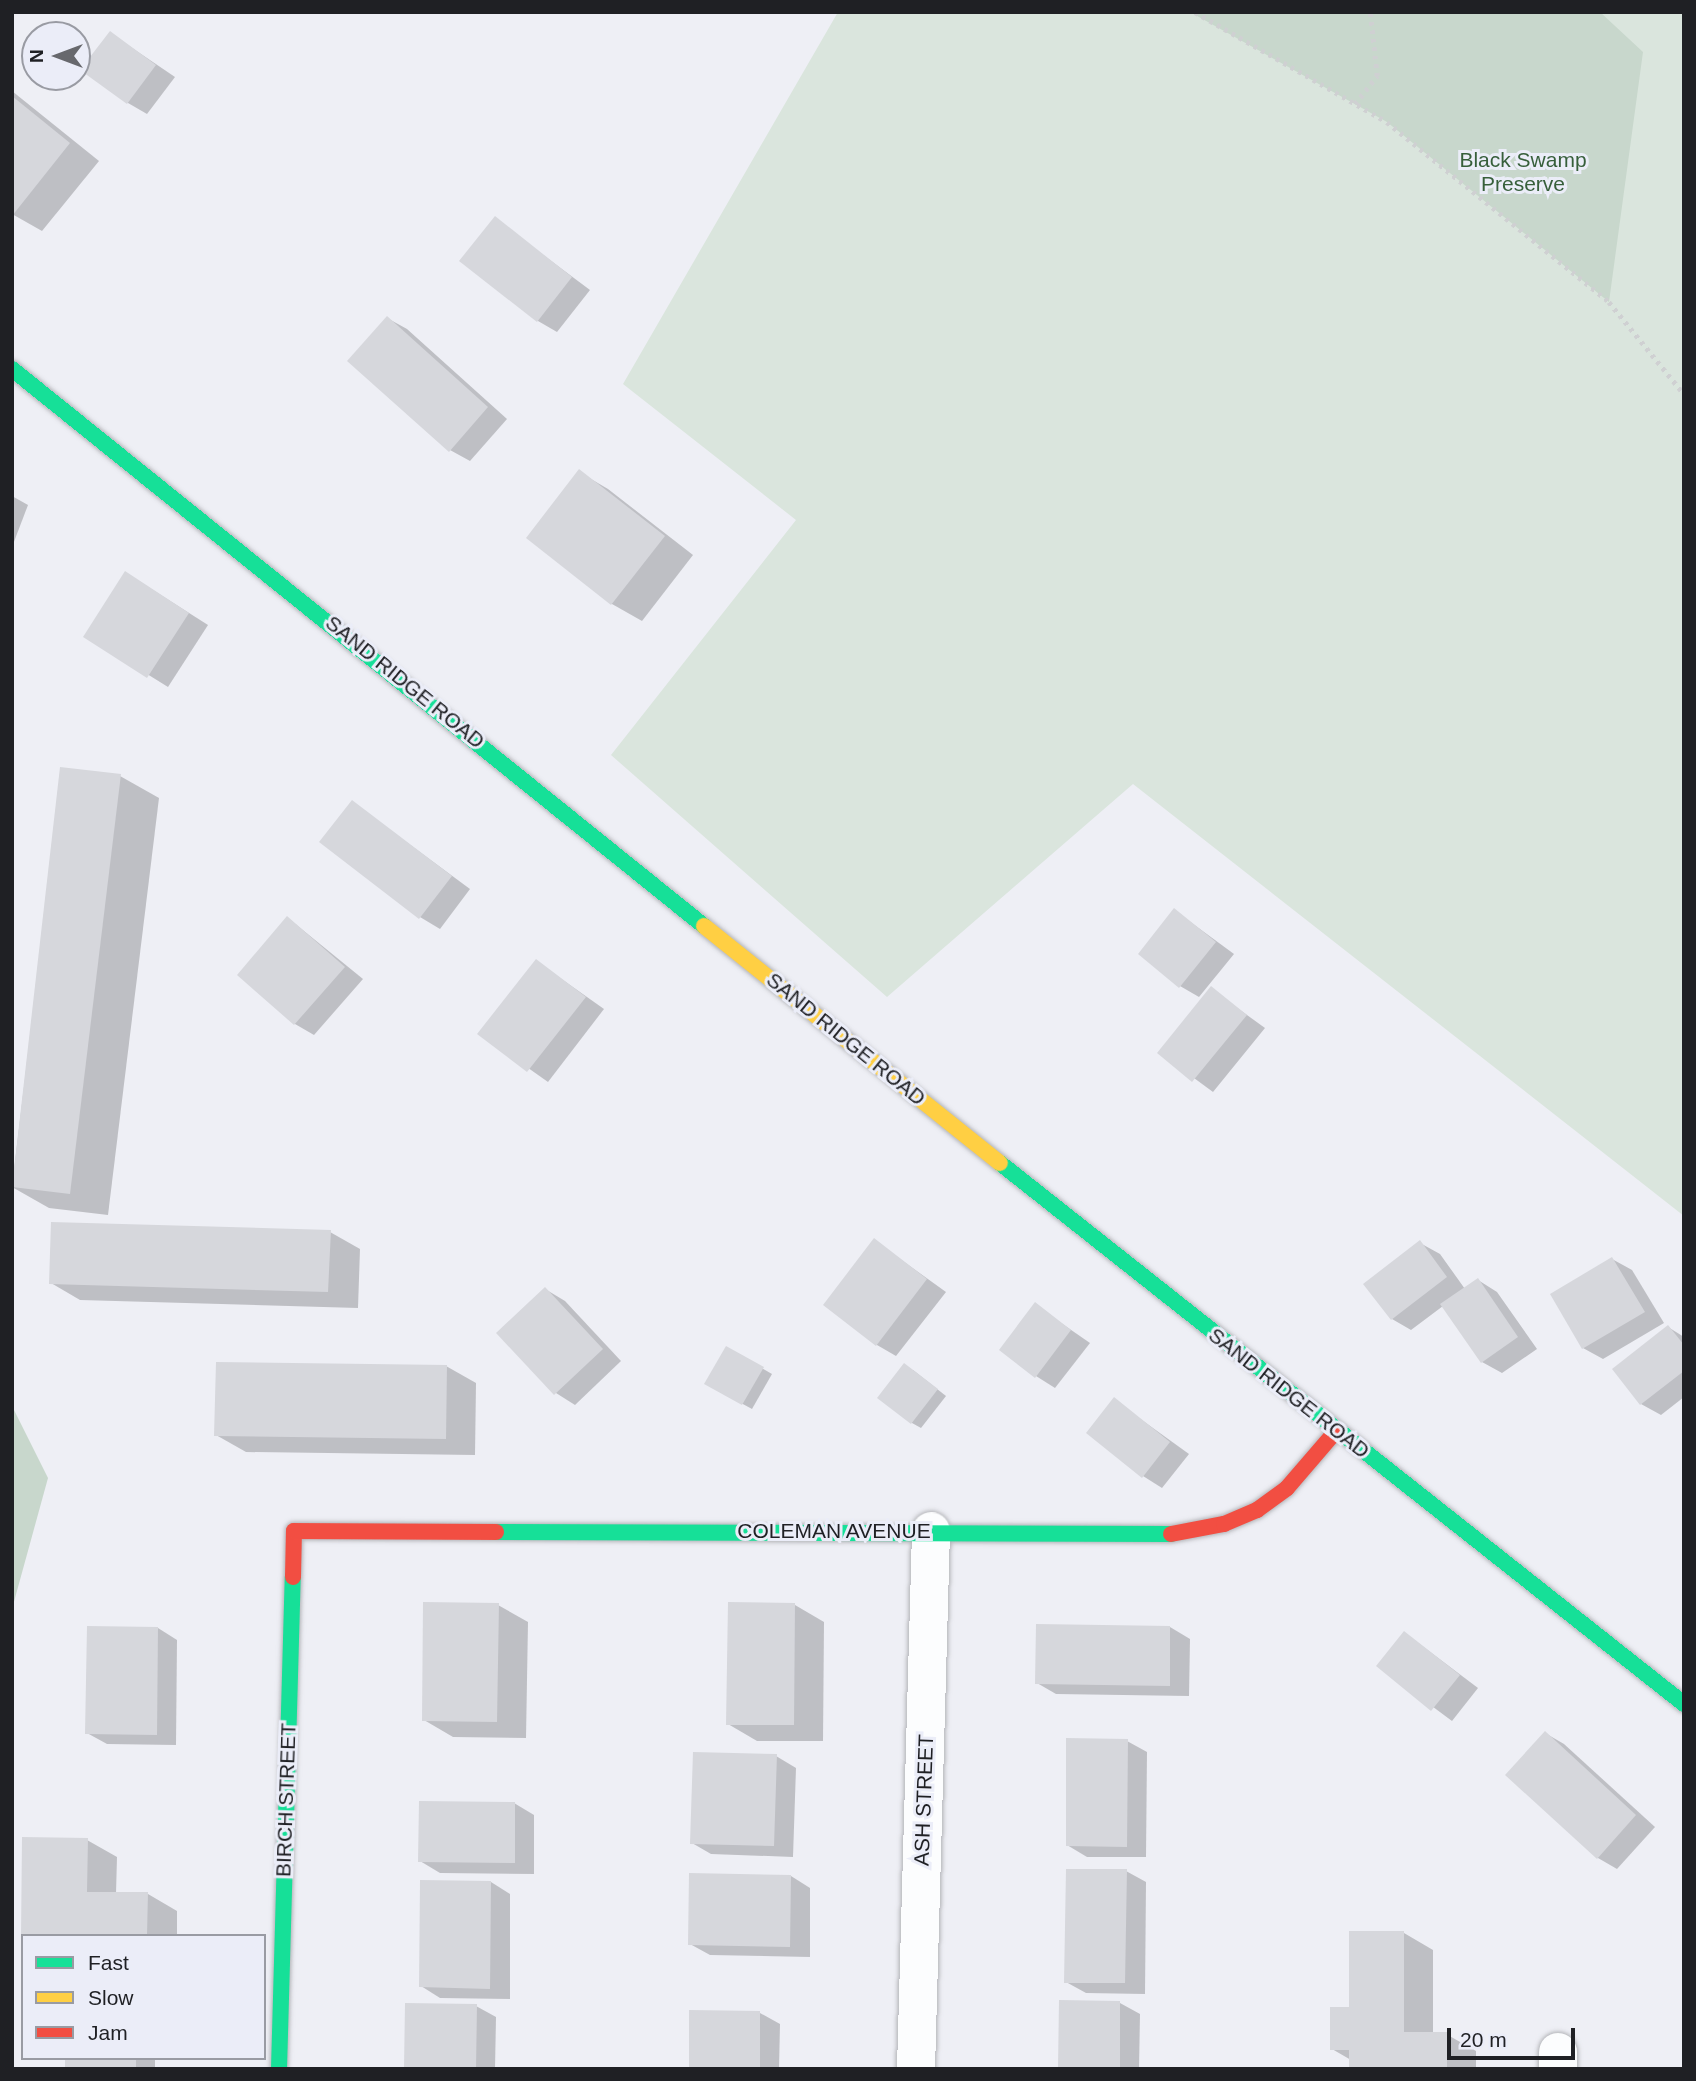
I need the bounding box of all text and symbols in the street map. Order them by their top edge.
north arrow [21,21,91,91]
text: N [26,49,47,63]
park label: Black Swamp Preserve [1459,147,1587,197]
street label: SAND RIDGE ROAD [320,610,490,754]
street label: SAND RIDGE ROAD [761,967,931,1111]
street label: SAND RIDGE ROAD [1204,1322,1374,1464]
street label: COLEMAN AVENUE [737,1518,931,1544]
street label: BIRCH STREET [271,1723,301,1877]
street label: ASH STREET [909,1734,939,1866]
legend [21,1934,266,2060]
text: Fast [88,1951,129,1974]
text: Slow [88,1986,134,2009]
scale bar [1451,2014,1579,2058]
text: Jam [88,2021,128,2044]
text: 20 m [1460,2028,1507,2051]

